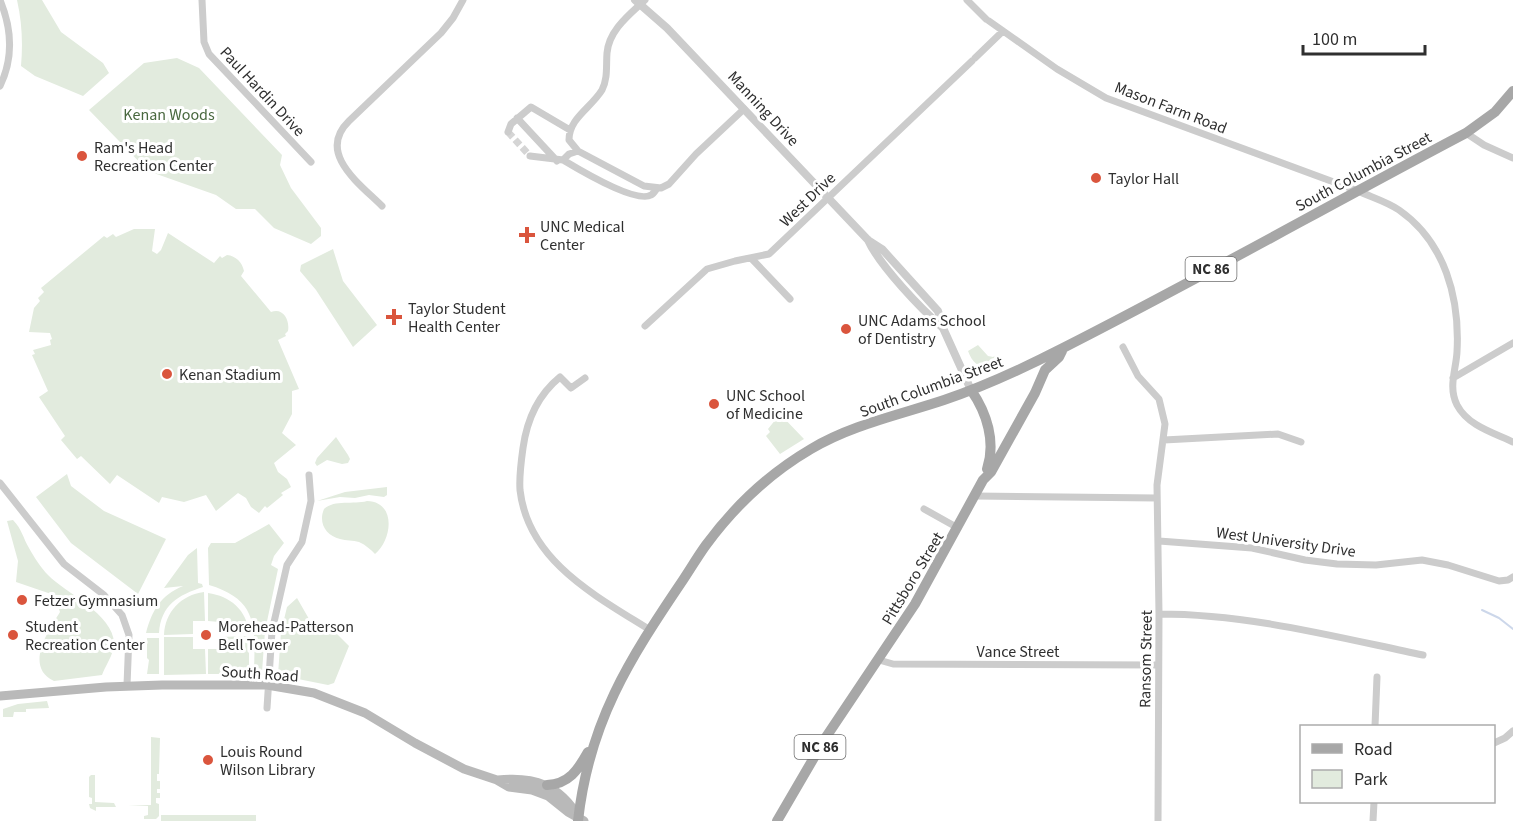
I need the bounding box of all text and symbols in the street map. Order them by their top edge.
scale bar [1303,18,1424,56]
text: 100 m [1312,27,1357,52]
street label: Paul Hardin Drive [215,42,310,142]
street label: Manning Drive [723,66,804,151]
street label: Mason Farm Road [1111,76,1230,139]
park label: Kenan Woods [123,104,215,126]
street label: South Columbia Street [1292,126,1436,217]
place label: Ram's Head Recreation Center [94,137,214,177]
marker: Ram's Head Recreation Center [75,149,89,163]
street label: West Drive [775,167,841,232]
place label: Taylor Hall [1108,168,1179,190]
marker: Taylor Hall [1089,171,1103,185]
place label: UNC Medical Center [540,216,625,256]
marker: UNC Medical Center [518,226,536,244]
road number: NC 86 [1186,257,1236,281]
place label: Taylor Student Health Center [408,298,506,338]
marker: Taylor Student Health Center [385,308,403,326]
place label: UNC Adams School of Dentistry [858,310,986,350]
marker: UNC Adams School of Dentistry [839,322,853,336]
street label: South Columbia Street [857,351,1007,423]
place label: Kenan Stadium [179,364,281,386]
marker: Kenan Stadium [160,367,174,381]
place label: UNC School of Medicine [726,385,805,425]
marker: UNC School of Medicine [707,397,721,411]
street label: West University Drive [1215,521,1357,563]
street label: Pittsboro Street [876,527,950,629]
place label: Fetzer Gymnasium [34,590,158,612]
marker: Fetzer Gymnasium [15,593,29,607]
street label: Ransom Street [1134,609,1158,708]
place label: Student Recreation Center [25,616,145,656]
place label: Morehead-Patterson Bell Tower [218,616,354,656]
marker: Student Recreation Center [6,628,20,642]
marker: Morehead-Patterson Bell Tower [199,628,213,642]
street label: Vance Street [977,641,1060,663]
street label: South Road [220,660,299,688]
legend [1300,725,1495,803]
road number: NC 86 [794,735,846,759]
text: Road [1354,737,1393,762]
place label: Louis Round Wilson Library [220,741,316,781]
marker: Louis Round Wilson Library [201,753,215,767]
text: Park [1354,767,1388,792]

